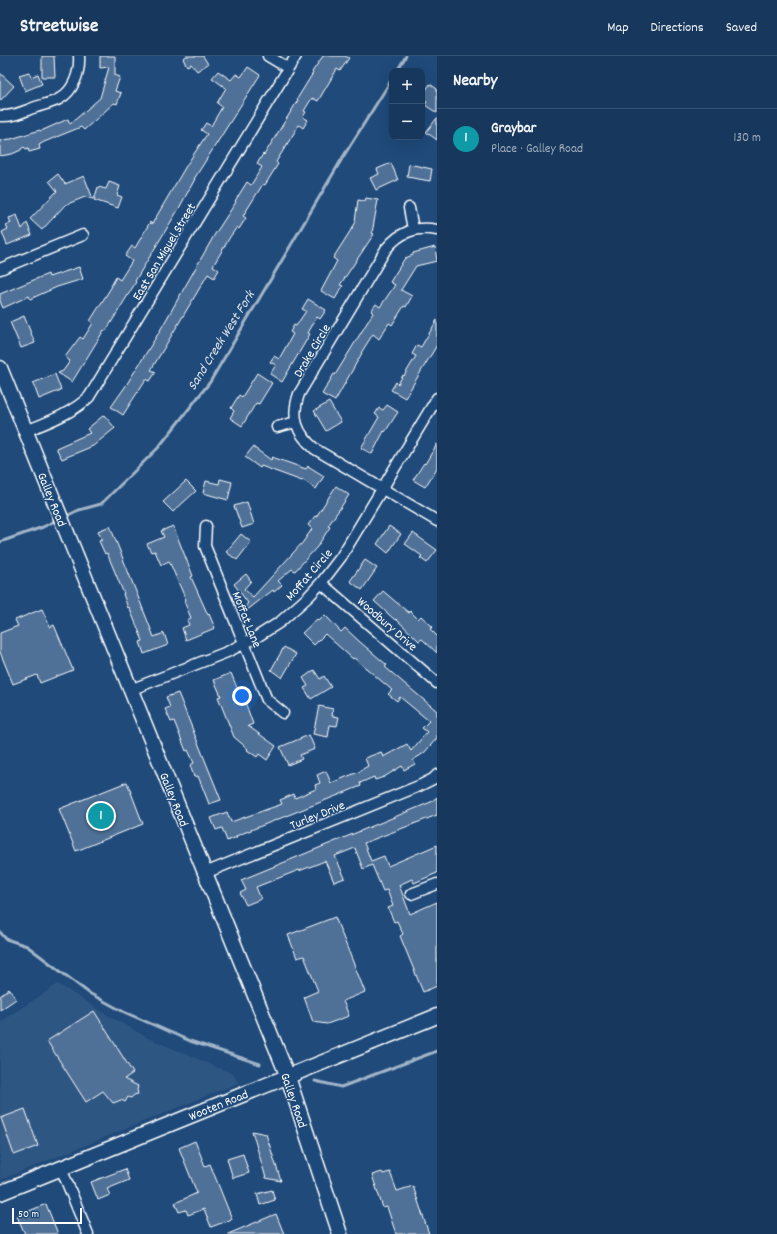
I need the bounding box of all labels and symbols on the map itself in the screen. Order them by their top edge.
street label: East San Miguel Street [128,200,202,305]
water label: Sand Creek West Fork [183,286,261,395]
street label: Drake Circle [290,321,337,382]
street label: Galley Road [31,470,70,530]
street label: Moffat Circle [282,545,338,606]
street label: Moffat Lane [226,589,266,651]
street label: Woodbury Drive [352,593,421,657]
your location [232,686,252,706]
street label: Galley Road [153,770,192,830]
street label: Turley Drive [288,797,349,836]
pin: 1 [88,801,114,831]
street label: Galley Road [274,1071,311,1131]
street label: Wooten Road [186,1086,252,1127]
scale bar [12,1206,82,1225]

